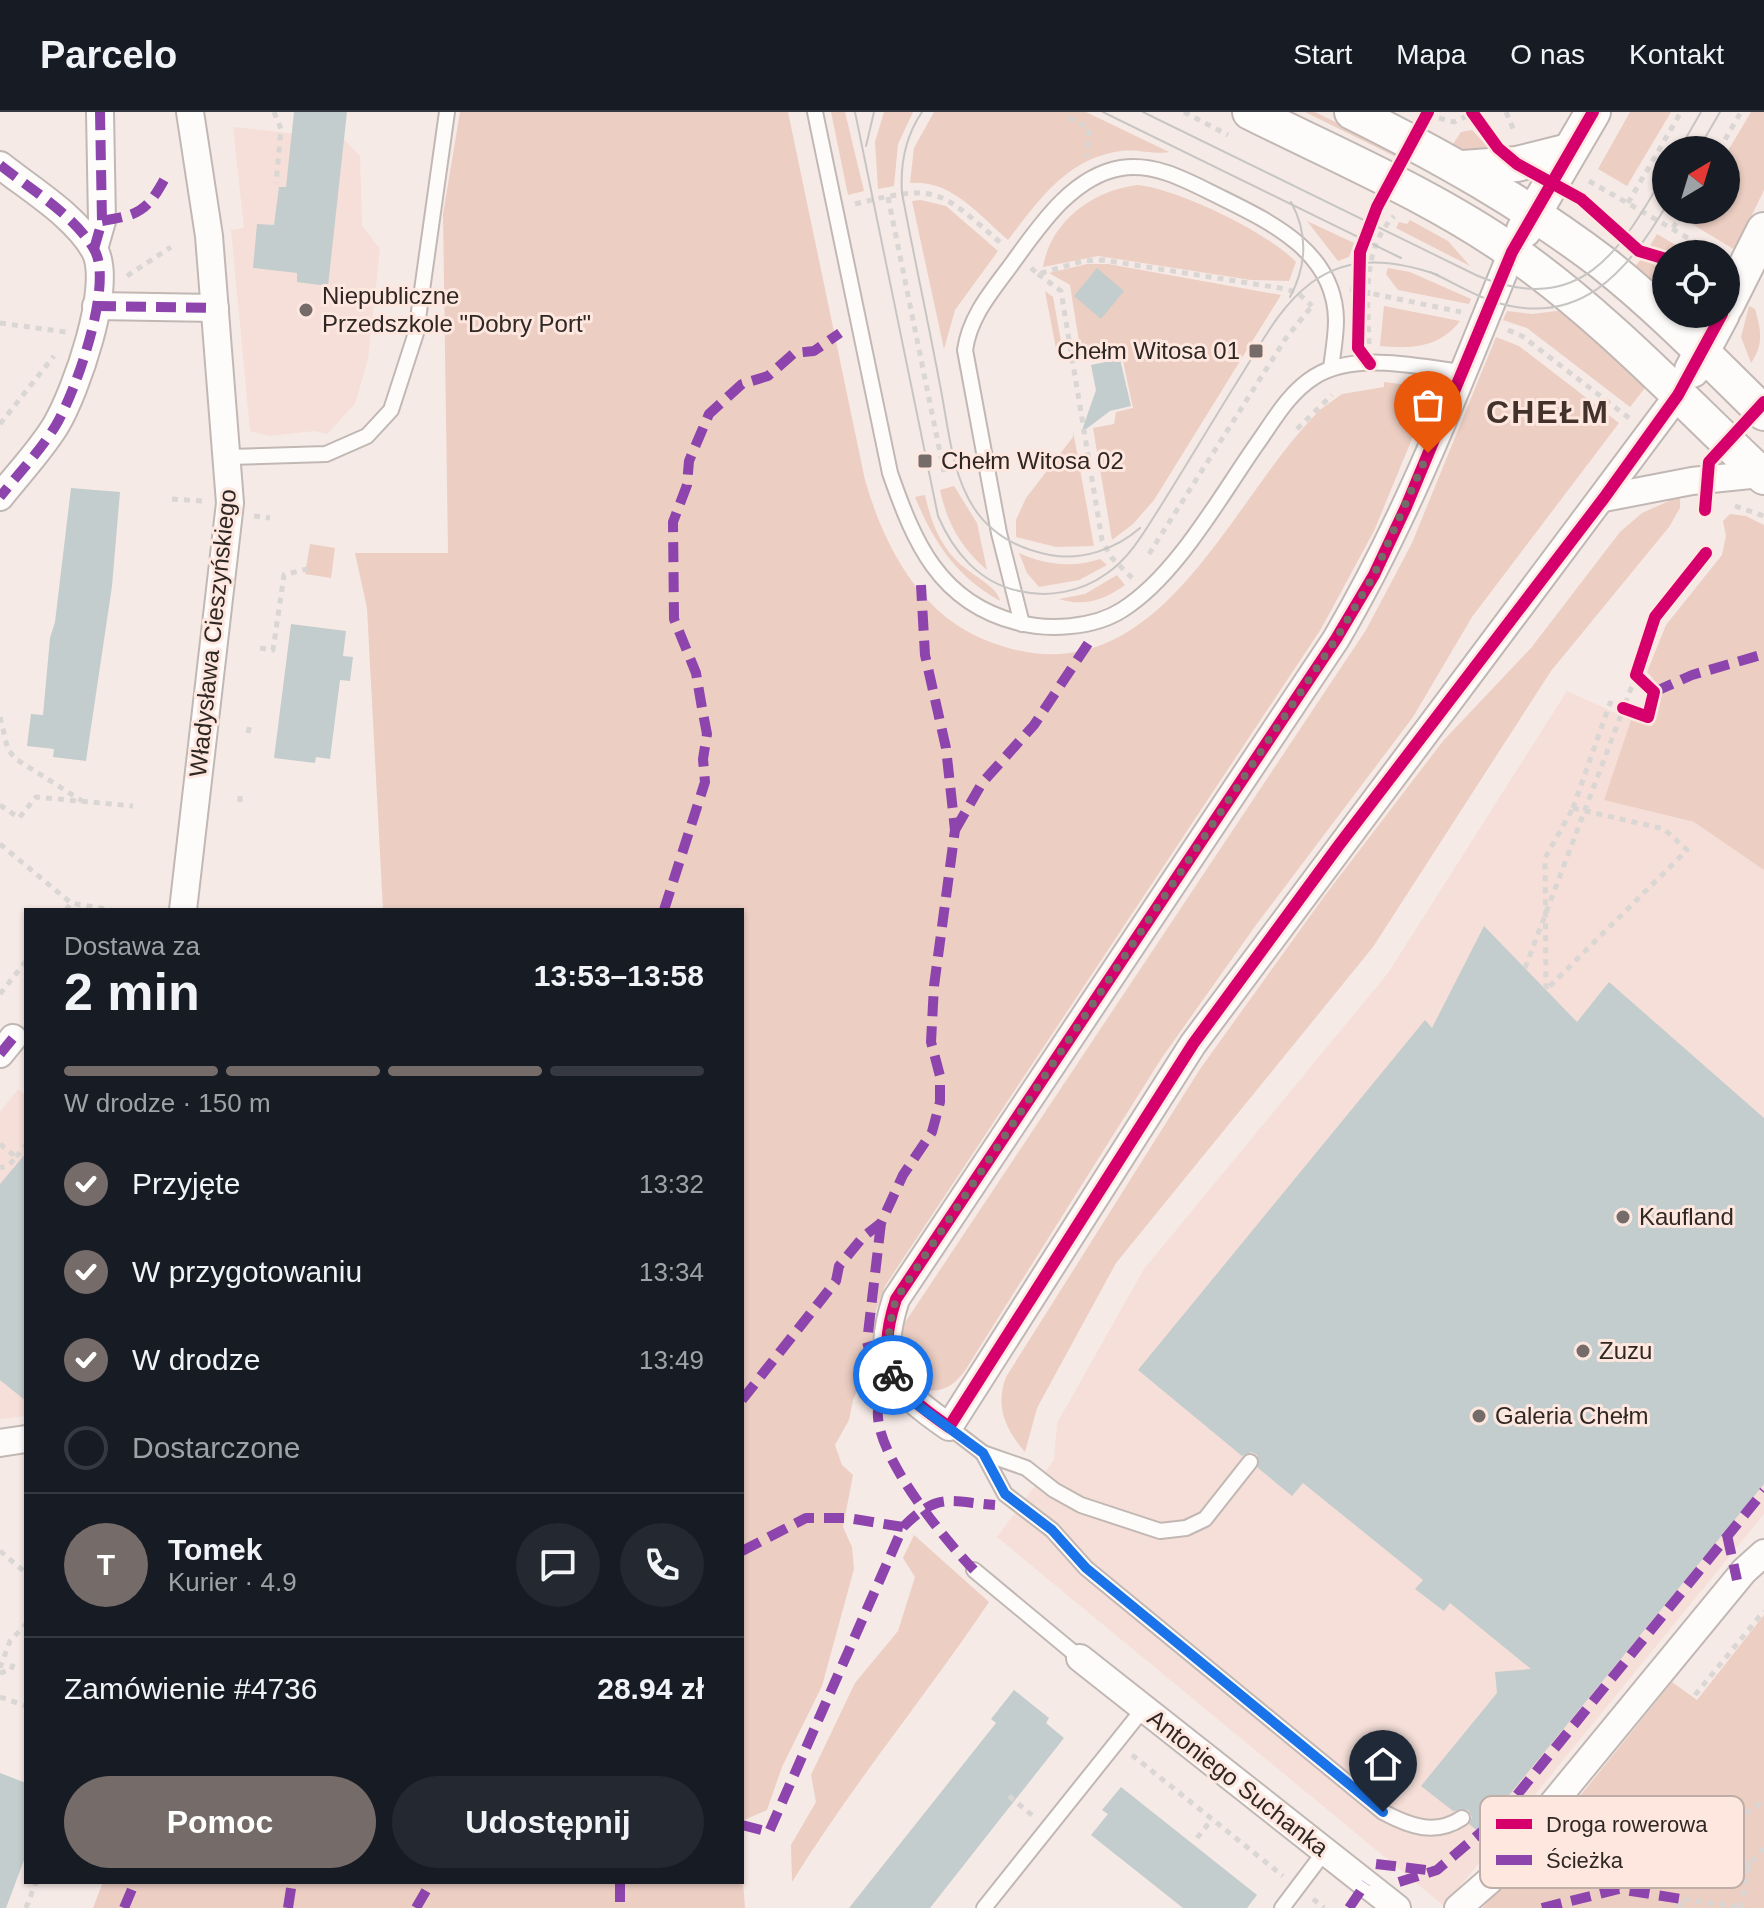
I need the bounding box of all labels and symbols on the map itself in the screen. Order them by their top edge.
north arrow [1652,136,1740,224]
place label: Niepubliczne Przedszkole "Dobry Port" [322,282,591,337]
marker: Niepubliczne Przedszkole "Dobry Port" [297,301,315,319]
place label: Chełm Witosa 01 [1057,337,1240,364]
marker: Chełm Witosa 01 [1247,342,1265,360]
pin [1394,371,1462,453]
district label: CHEŁM [1486,394,1610,430]
place label: Chełm Witosa 02 [941,447,1124,474]
marker: Chełm Witosa 02 [916,452,934,470]
street label: Władysława Cieszyńskiego [184,488,241,778]
place label: Kaufland [1639,1203,1734,1230]
marker: Kaufland [1614,1208,1632,1226]
courier [853,1335,933,1415]
place label: Zuzu [1599,1337,1652,1364]
marker: Zuzu [1574,1342,1592,1360]
place label: Galeria Chełm [1495,1402,1648,1429]
marker: Galeria Chełm [1470,1407,1488,1425]
street label: Antoniego Suchanka [1143,1704,1334,1862]
pin [1349,1730,1417,1812]
legend [1480,1796,1744,1888]
text: Droga rowerowa [1546,1812,1708,1837]
text: Ścieżka [1546,1848,1624,1873]

